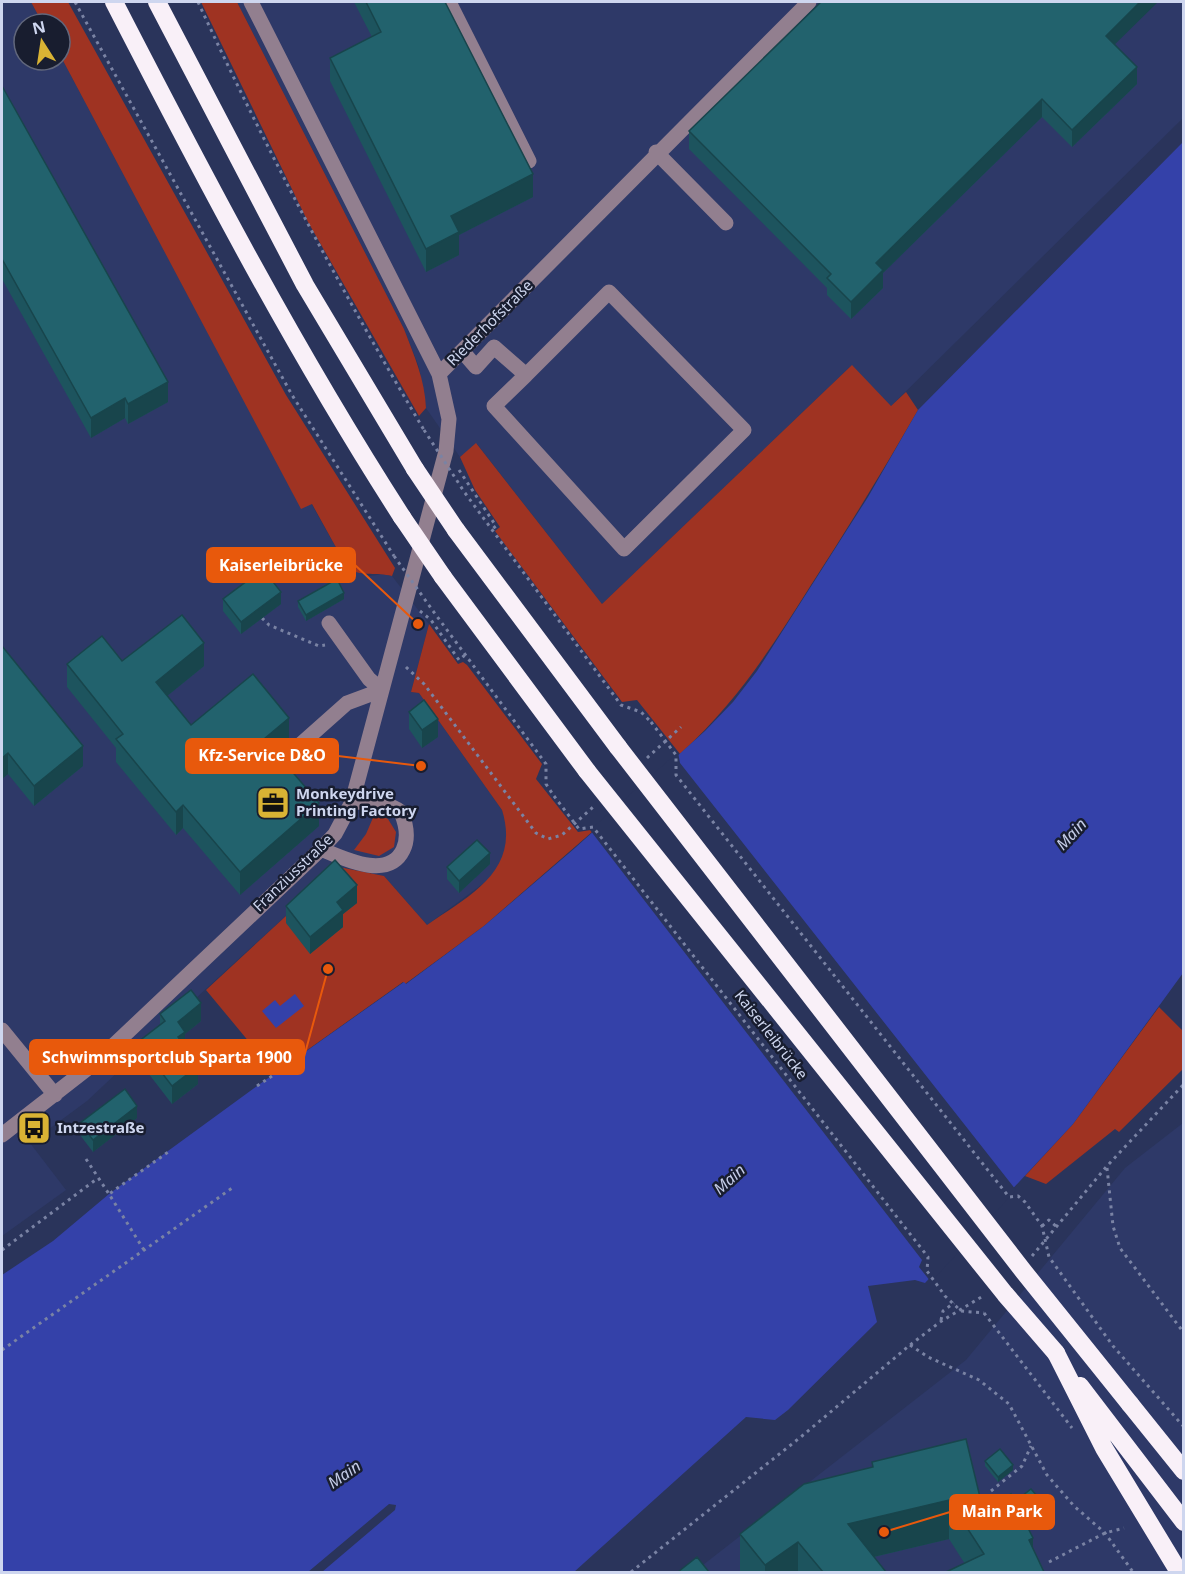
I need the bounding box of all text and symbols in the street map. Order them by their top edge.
north arrow [12,12,72,72]
text: N [30,15,48,39]
street label: Riederhofstraße [442,275,537,370]
callout: Kaiserleibrücke [207,548,355,582]
text: Kaiserleibrücke [219,554,343,576]
callout: Kfz-Service D&O [186,739,338,773]
text: Kfz-Service D&O [198,744,326,766]
place label: Monkeydrive Printing Factory [296,783,417,820]
office icon: Monkeydrive Printing Factory [255,785,291,821]
water label: Main [1051,813,1091,855]
street label: Franziusstraße [248,829,337,915]
street label: Kaiserleibrücke [731,986,813,1083]
callout: Schwimmsportclub Sparta 1900 [30,1040,304,1074]
text: Schwimmsportclub Sparta 1900 [42,1046,292,1068]
bus stop icon: Intzestraße [16,1110,52,1146]
place label: Intzestraße [57,1117,144,1137]
water label: Main [708,1159,750,1199]
water label: Main [323,1455,365,1493]
callout: Main Park [950,1495,1054,1529]
text: Main Park [962,1500,1042,1522]

